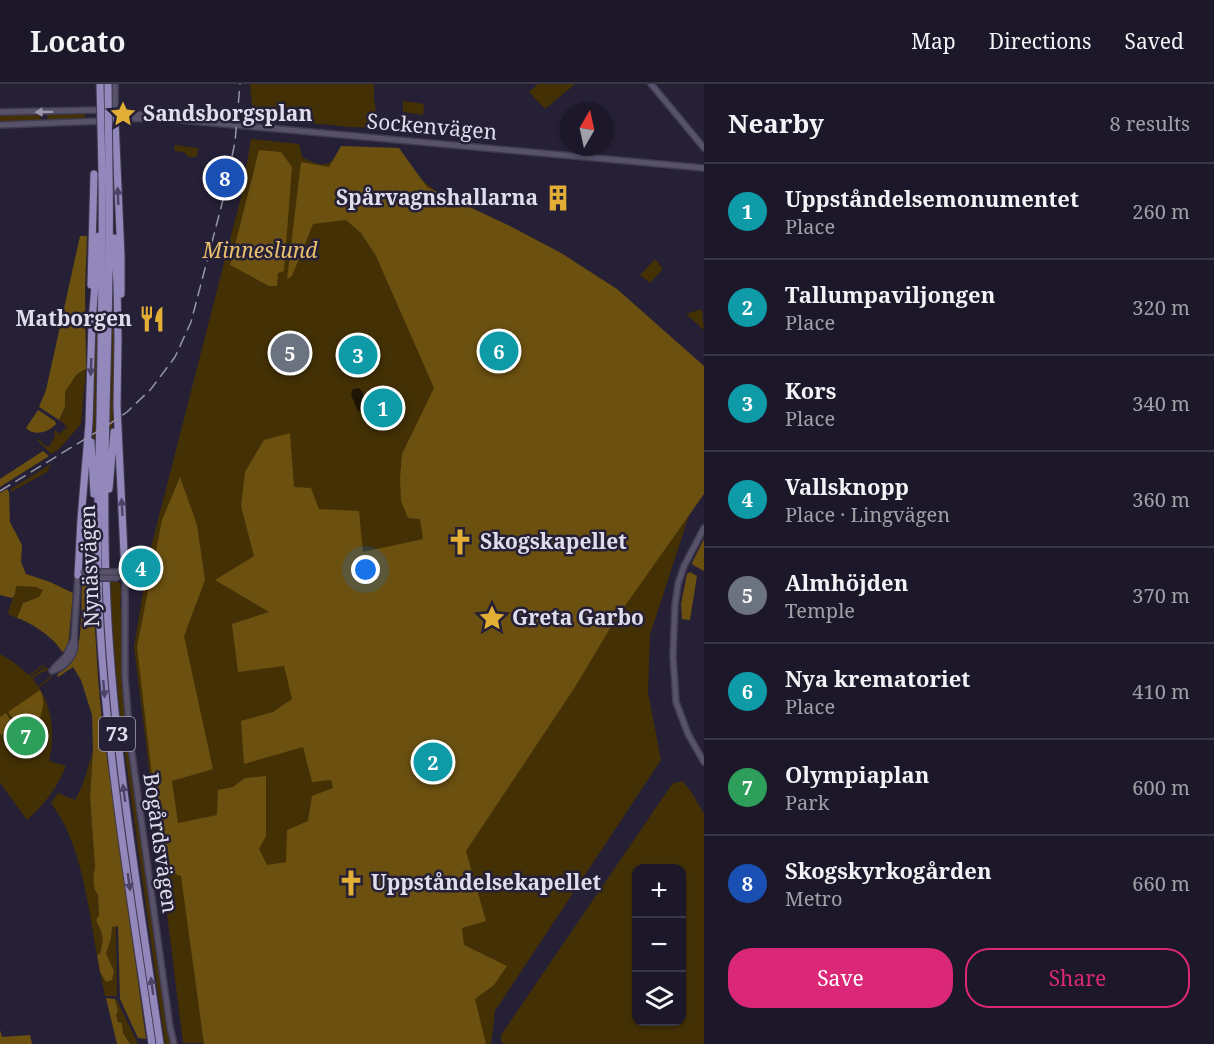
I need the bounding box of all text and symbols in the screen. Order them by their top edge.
text: Locato [30,22,126,60]
text: Map [911,27,956,55]
text: Directions [989,27,1091,55]
text: Saved [1124,27,1184,55]
place icon: Sandsborgsplan [108,99,138,129]
place label: Sandsborgsplan [143,99,312,127]
north arrow [560,102,614,156]
text: Nearby [728,105,824,141]
street label: Sockenvägen [366,106,498,146]
one-way arrow [34,107,53,116]
text: 8 results [1110,110,1190,137]
pin: 8 [206,156,244,200]
place label: Spårvagnshallarna [336,183,538,211]
building icon: Spårvagnshallarna [543,183,573,213]
text: Uppståndelsemonumentet [785,183,1079,213]
one-way arrow [114,187,123,206]
text: 1 [742,198,753,225]
text: 260 m [1132,198,1190,225]
text: Place [785,213,835,240]
park label: Minneslund [201,236,318,264]
text: Tallumpaviljongen [785,279,995,309]
text: 2 [742,294,753,321]
text: 320 m [1132,294,1190,321]
place label: Matborgen [16,304,132,332]
restaurant icon: Matborgen [137,304,167,334]
text: Place [785,309,835,336]
pin: 6 [480,328,518,374]
pin: 5 [270,330,310,376]
pin: 3 [338,332,378,378]
one-way arrow [86,358,96,377]
text: Kors [785,375,836,405]
pin: 1 [364,386,403,430]
text: 3 [742,390,753,417]
text: 340 m [1132,390,1190,417]
text: Place [785,405,835,432]
text: Vallsknopp [785,471,909,501]
text: 4 [742,486,753,513]
text: 360 m [1132,486,1190,513]
one-way arrow [117,497,127,516]
text: Place · Lingvägen [785,501,950,528]
street label: Nynäsvägen [73,504,105,628]
church icon: Skogskapellet [445,527,475,557]
place label: Skogskapellet [480,527,627,555]
pin: 4 [122,546,160,590]
your location [351,555,380,584]
text: Almhöjden [785,567,908,597]
text: 5 [742,582,753,609]
text: 370 m [1132,582,1190,609]
text: Temple [785,597,855,624]
place icon: Greta Garbo [477,603,507,633]
place label: Greta Garbo [512,603,644,631]
text: Nya krematoriet [785,663,970,693]
text: 6 [742,678,753,705]
text: 410 m [1132,678,1190,705]
one-way arrow [99,679,109,698]
text: Place [785,693,835,720]
pin: 7 [6,714,46,758]
road number: 73 [99,717,135,751]
pin: 2 [414,740,452,784]
text: Olympiaplan [785,759,929,789]
street label: Bogårdsvägen [137,771,185,915]
text: 7 [742,774,753,801]
text: 600 m [1132,774,1190,801]
one-way arrow [120,783,129,802]
text: Park [785,789,829,816]
text: Skogskyrkogården [785,855,992,885]
map controls [632,864,686,1026]
button: + [632,864,686,918]
church icon: Uppståndelsekapellet [336,868,366,898]
place label: Uppståndelsekapellet [371,868,601,896]
text: 8 [742,870,753,897]
text: 660 m [1132,870,1190,897]
one-way arrow [124,873,133,892]
text: Metro [785,885,842,912]
button: − [632,918,686,972]
button: Save [728,948,953,1008]
button: Share [965,948,1190,1008]
button: layers [632,972,686,1026]
one-way arrow [147,976,156,995]

